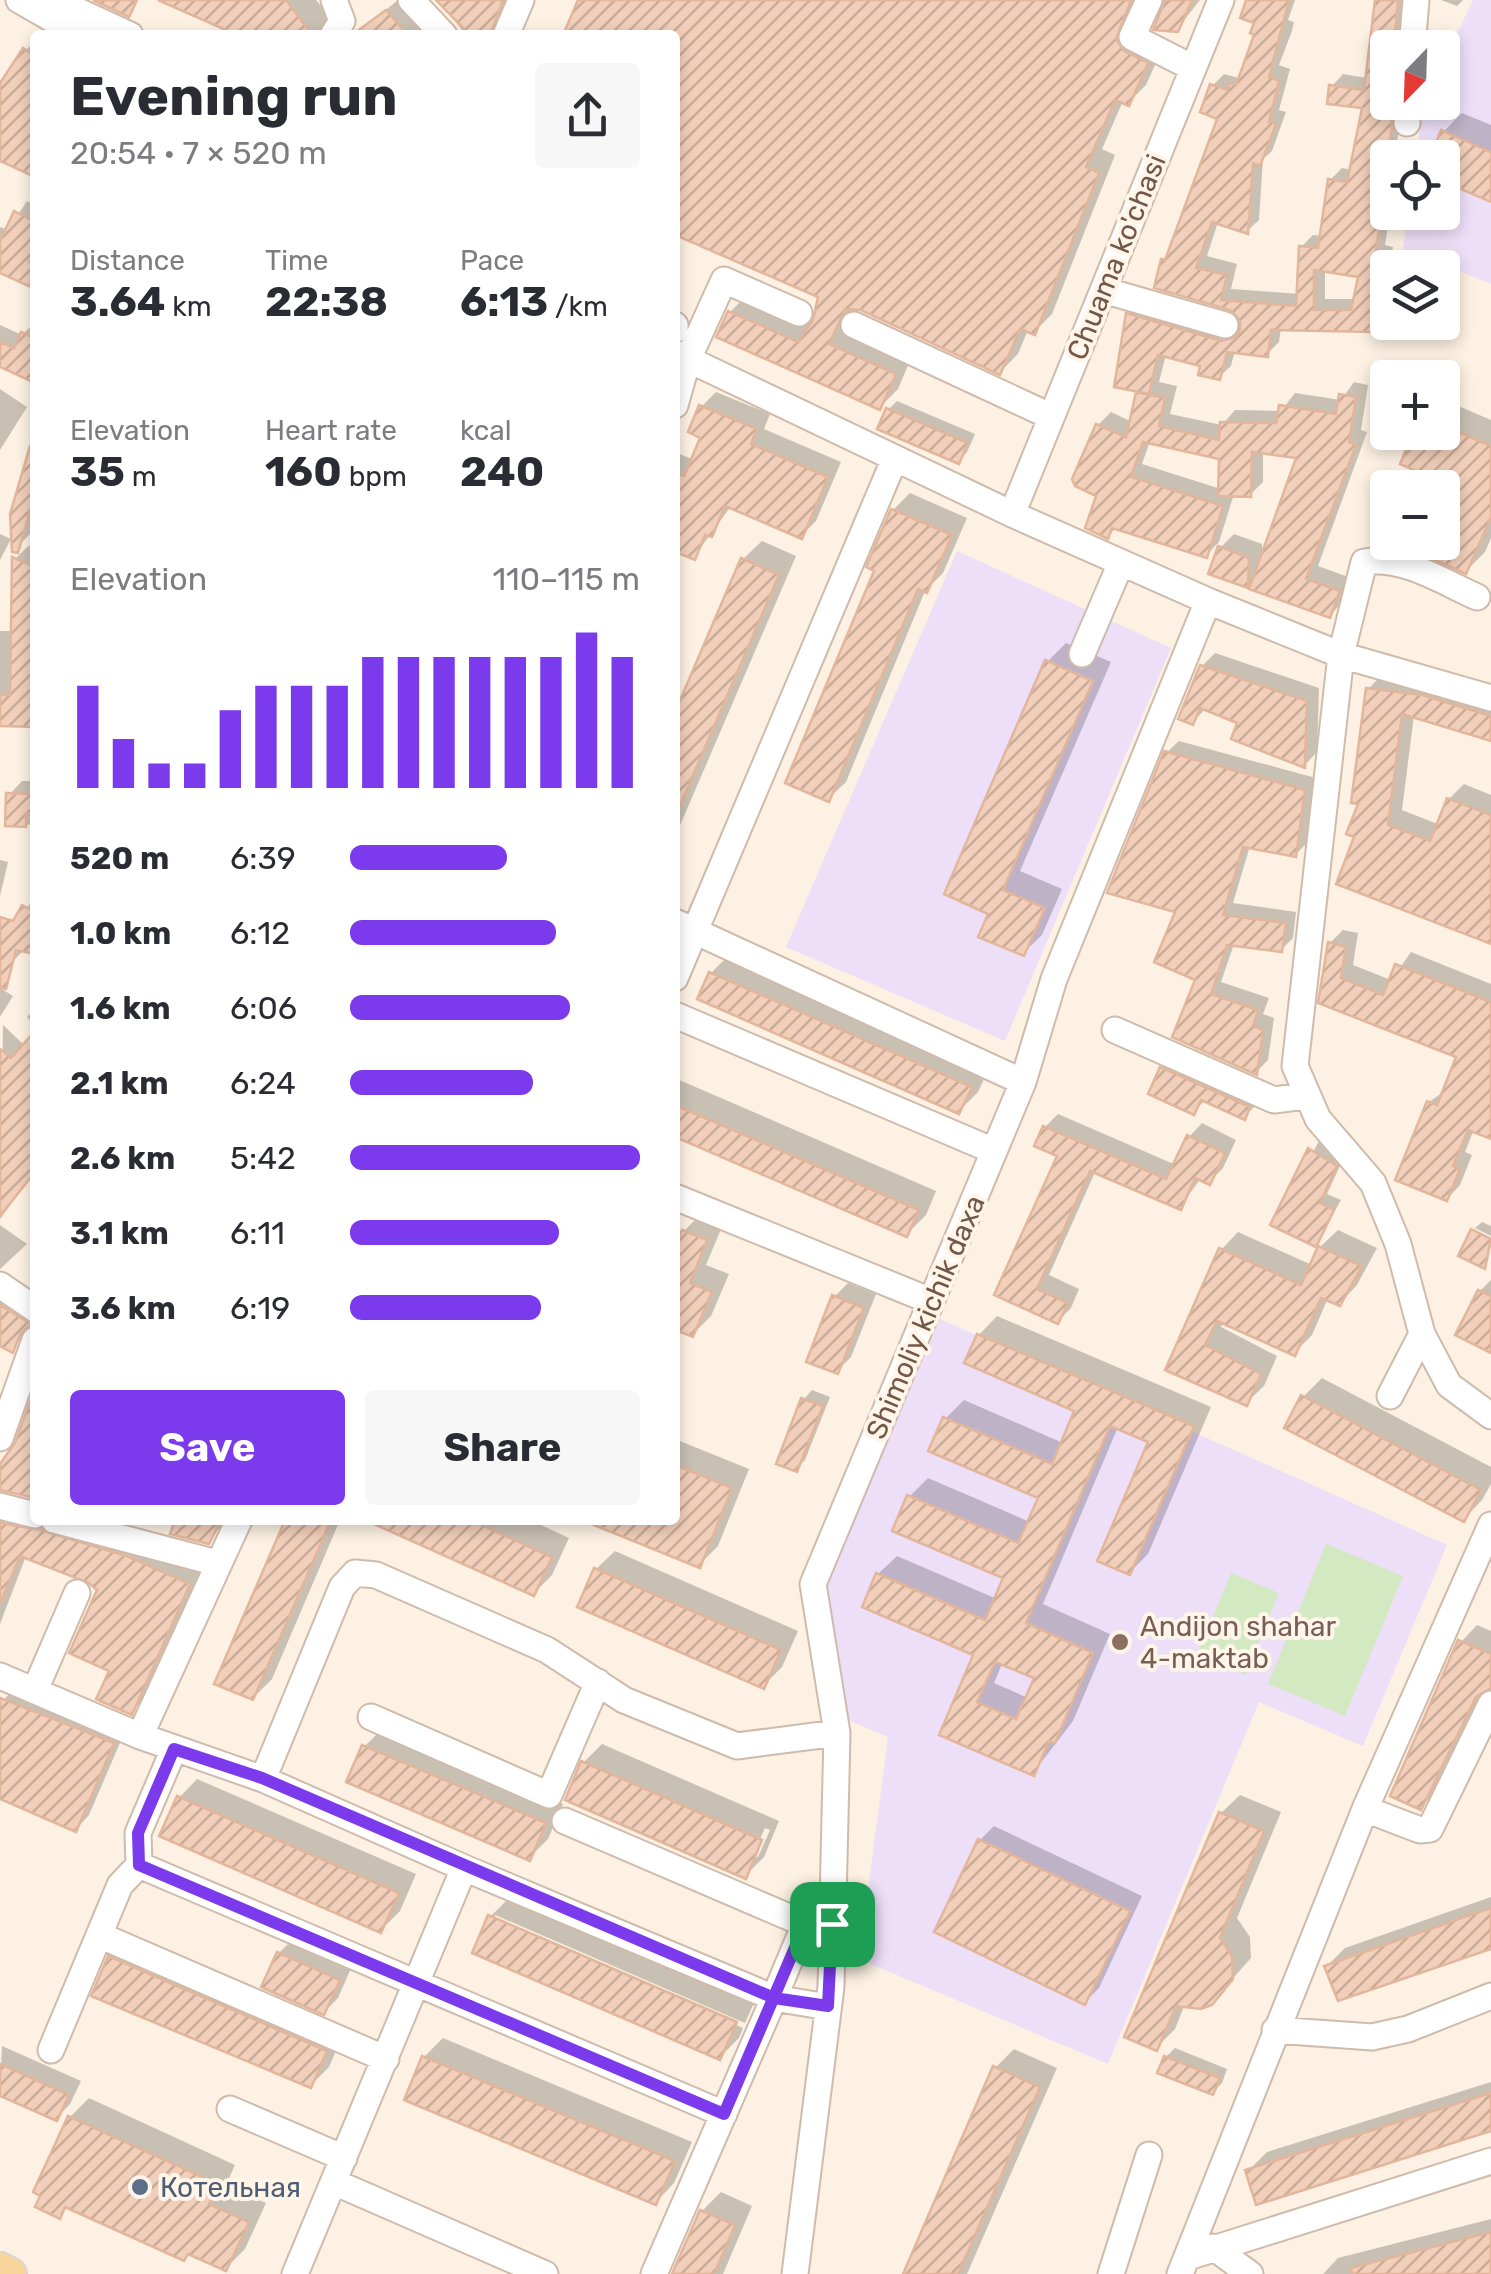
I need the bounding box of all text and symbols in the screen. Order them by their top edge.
north arrow [1370,30,1460,120]
map controls [1370,30,1460,560]
button: share [535,63,640,168]
text: Evening run [70,64,398,129]
text: 20:54 · 7 × 520 m [70,134,327,172]
button: locate [1370,140,1460,230]
street label: Chuama ko'chasi [1060,150,1173,365]
text: Distance [70,244,185,277]
text: Time [265,244,328,277]
text: Pace [460,244,524,277]
button: layers [1370,250,1460,340]
text: 3.64 [70,277,165,327]
text: 22:38 [265,277,388,327]
text: 6:13 [460,277,548,327]
text: km [165,290,212,323]
text: /km [548,290,608,323]
button: + [1370,360,1460,450]
text: Elevation [70,414,190,447]
text: Heart rate [265,414,397,447]
text: kcal [460,414,511,447]
text: 35 [70,447,125,497]
text: 160 [265,447,342,497]
text: 240 [460,447,544,497]
text: m [125,460,157,493]
text: bpm [342,460,407,493]
button: − [1370,470,1460,560]
text: Elevation [70,560,207,598]
text: 110–115 m [492,560,640,598]
text: 520 m [70,839,169,877]
text: 6:39 [230,839,296,877]
text: 1.0 km [70,914,171,952]
text: 6:12 [230,914,290,952]
text: 1.6 km [70,989,171,1027]
text: 6:06 [230,989,297,1027]
text: 2.1 km [70,1064,169,1102]
text: 6:24 [230,1064,296,1102]
text: 2.6 km [70,1139,175,1177]
text: 5:42 [230,1139,296,1177]
street label: Shimoliy kichik daxa [859,1190,992,1444]
text: 3.1 km [70,1214,169,1252]
text: 6:11 [230,1214,285,1252]
text: 3.6 km [70,1289,176,1327]
text: 6:19 [230,1289,290,1327]
button: Save [70,1390,345,1505]
button: Share [365,1390,640,1505]
place label: Andijon shahar 4-maktab [1140,1610,1336,1675]
marker: Andijon shahar 4-maktab [1109,1631,1131,1653]
pin [790,1882,875,1967]
icon: arrive [805,1897,860,1952]
place label: Котельная [160,2171,301,2204]
marker: Котельная [129,2176,151,2198]

